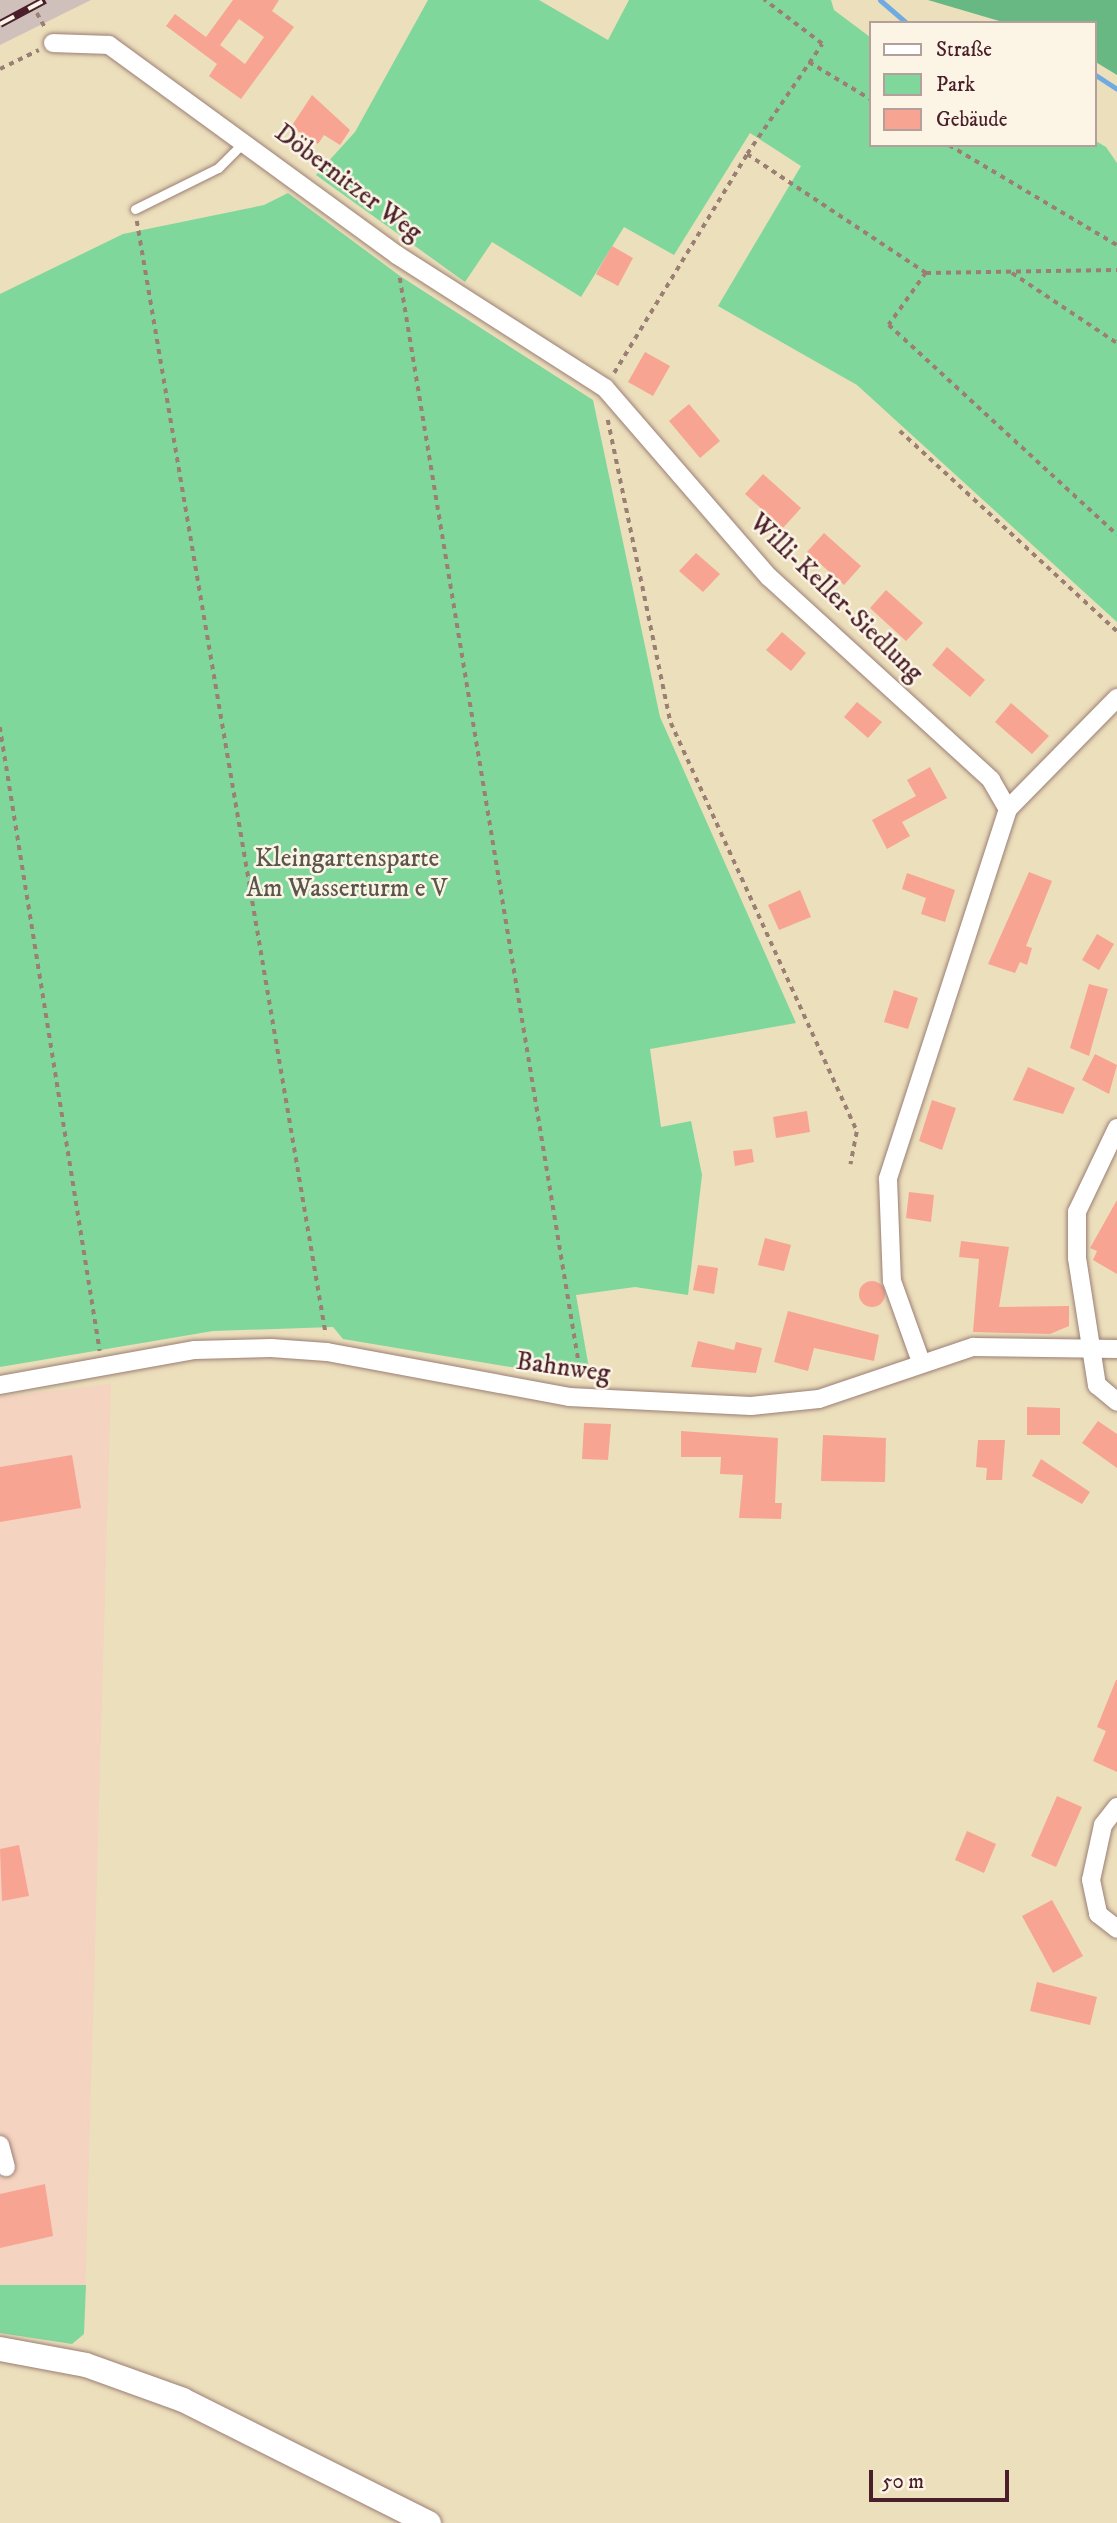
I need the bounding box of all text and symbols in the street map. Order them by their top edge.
legend [869,21,1096,147]
text: Straße [936,37,992,63]
text: Park [936,72,975,98]
text: Gebäude [936,107,1007,133]
street label: Döbernitzer Weg [268,117,428,249]
street label: Willi-Keller-Siedlung [743,507,929,689]
park label: Kleingartensparte Am Wasserturm e V [246,843,448,904]
street label: Bahnweg [514,1346,612,1390]
scale bar [872,2456,1012,2500]
text: 50 m [882,2469,924,2495]

